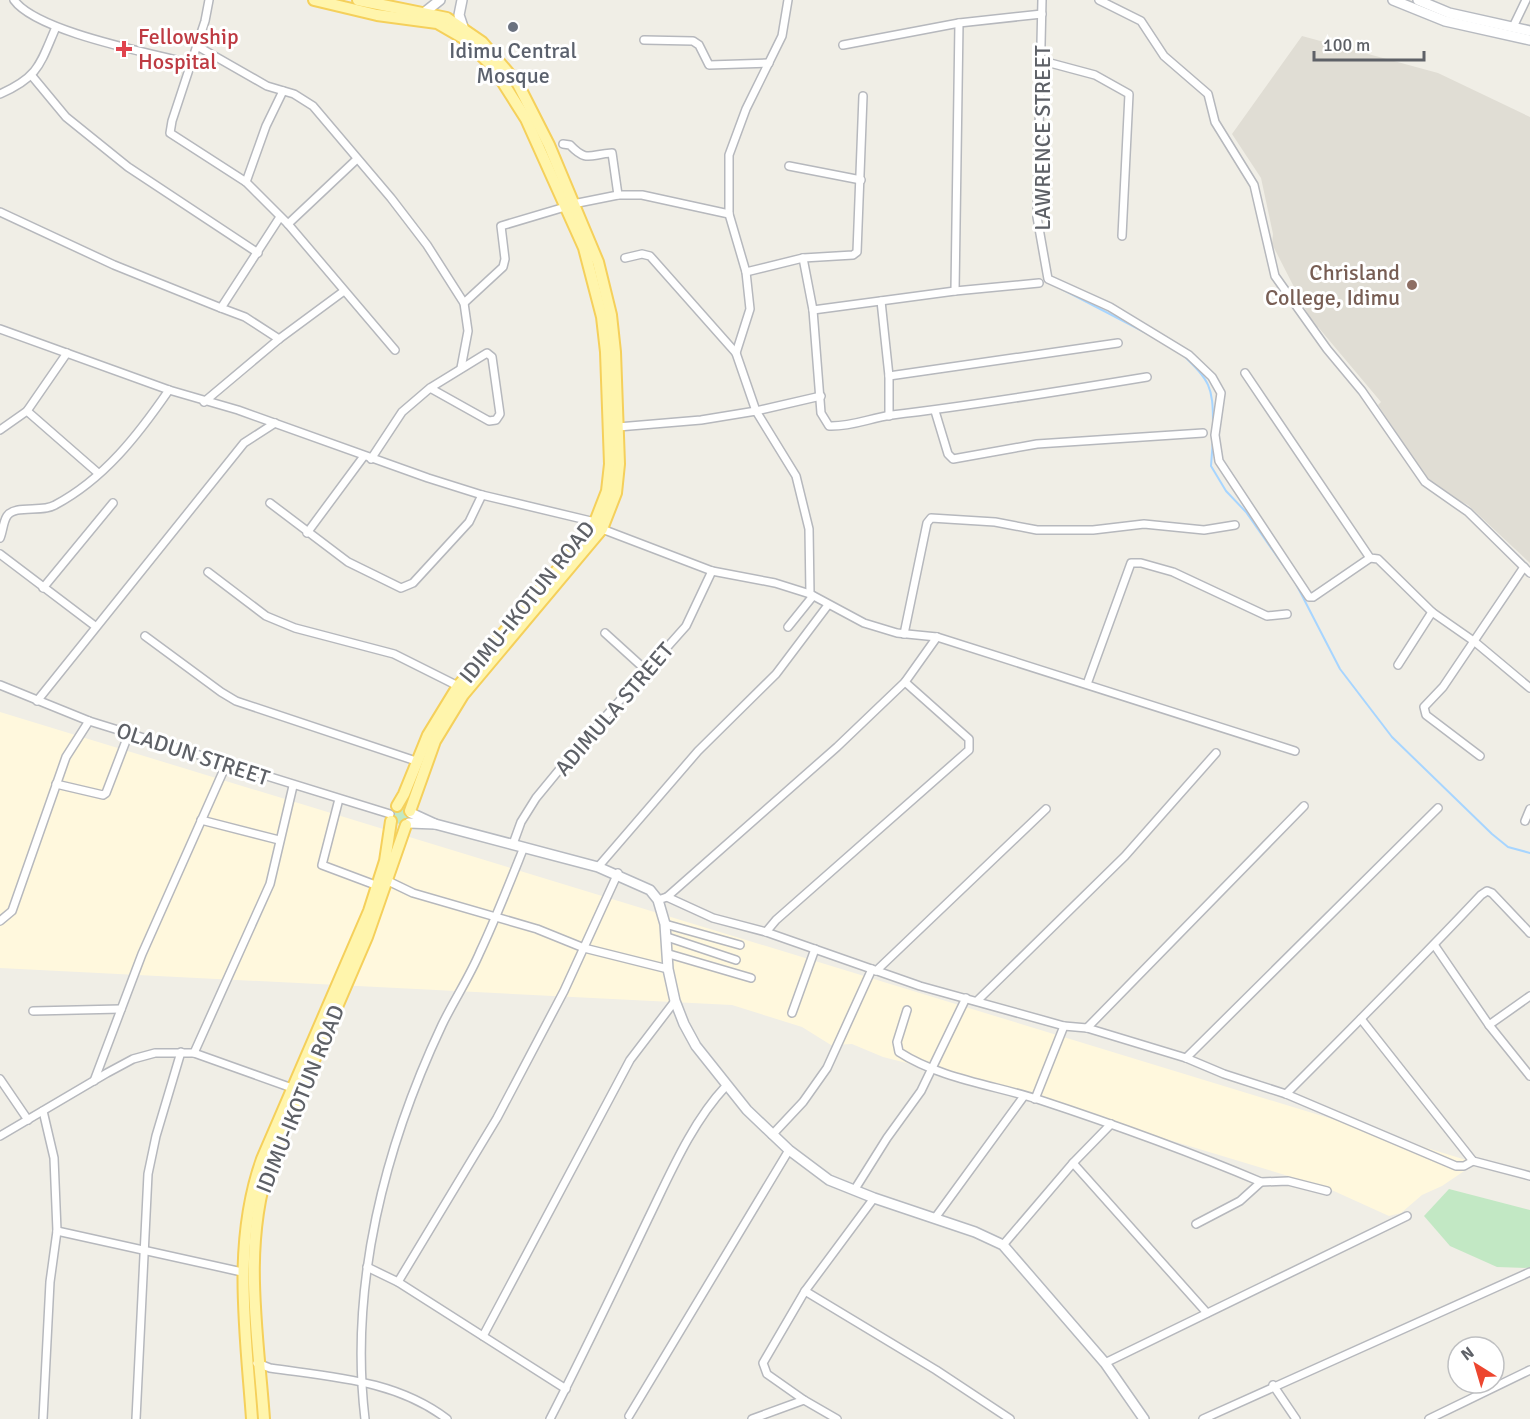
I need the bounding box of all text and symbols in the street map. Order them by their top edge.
marker: Idimu Central Mosque [506,20,520,34]
place label: Fellowship Hospital [138,23,239,75]
scale bar [1314,24,1424,62]
text: 100 m [1323,34,1370,56]
place label: Idimu Central Mosque [449,37,577,89]
marker: Fellowship Hospital [115,40,133,58]
street label: LAWRENCE STREET [1029,45,1056,231]
place label: Chrisland College, Idimu [1265,259,1400,311]
marker: Chrisland College, Idimu [1405,278,1419,292]
street label: IDIMU-IKOTUN ROAD [453,516,601,688]
street label: ADIMULA STREET [549,637,679,781]
street label: OLADUN STREET [113,717,273,792]
street label: IDIMU-IKOTUN ROAD [250,1001,350,1197]
north arrow [1446,1335,1506,1395]
text: N [1457,1342,1478,1365]

